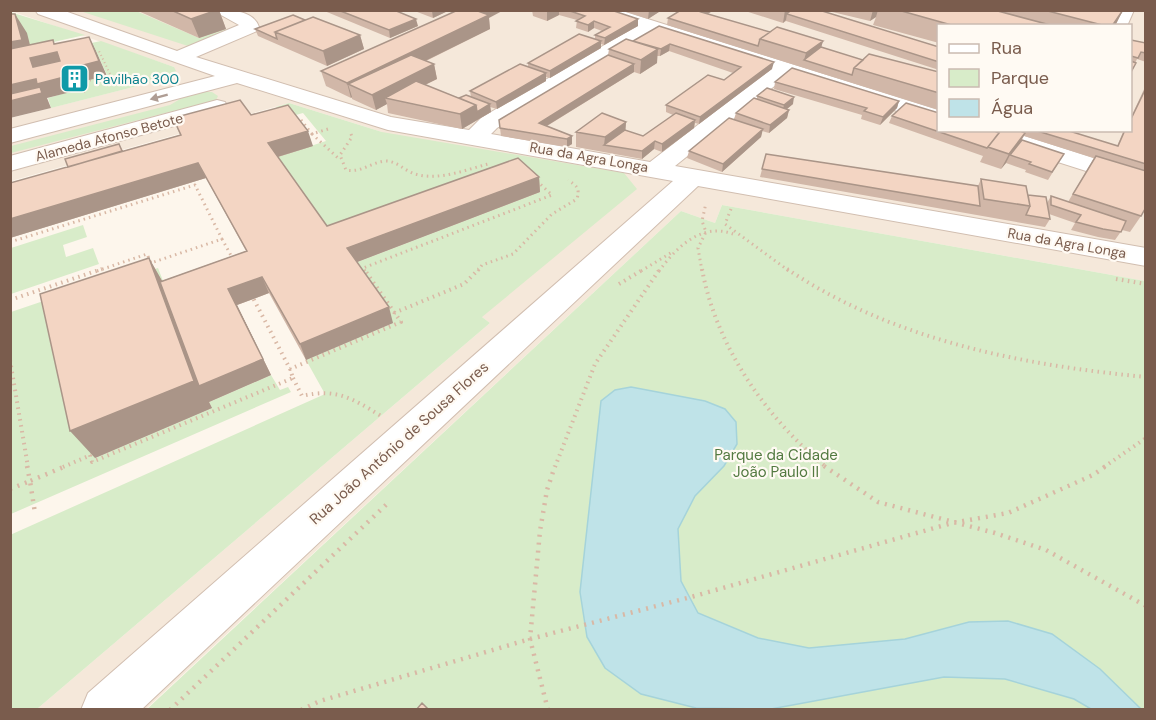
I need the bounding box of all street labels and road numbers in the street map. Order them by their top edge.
street label: Alameda Afonso Betote [33,109,185,165]
street label: Rua da Agra Longa [528,138,650,176]
street label: Rua da Agra Longa [1006,224,1128,262]
street label: Rua João António de Sousa Flores [305,357,493,529]

